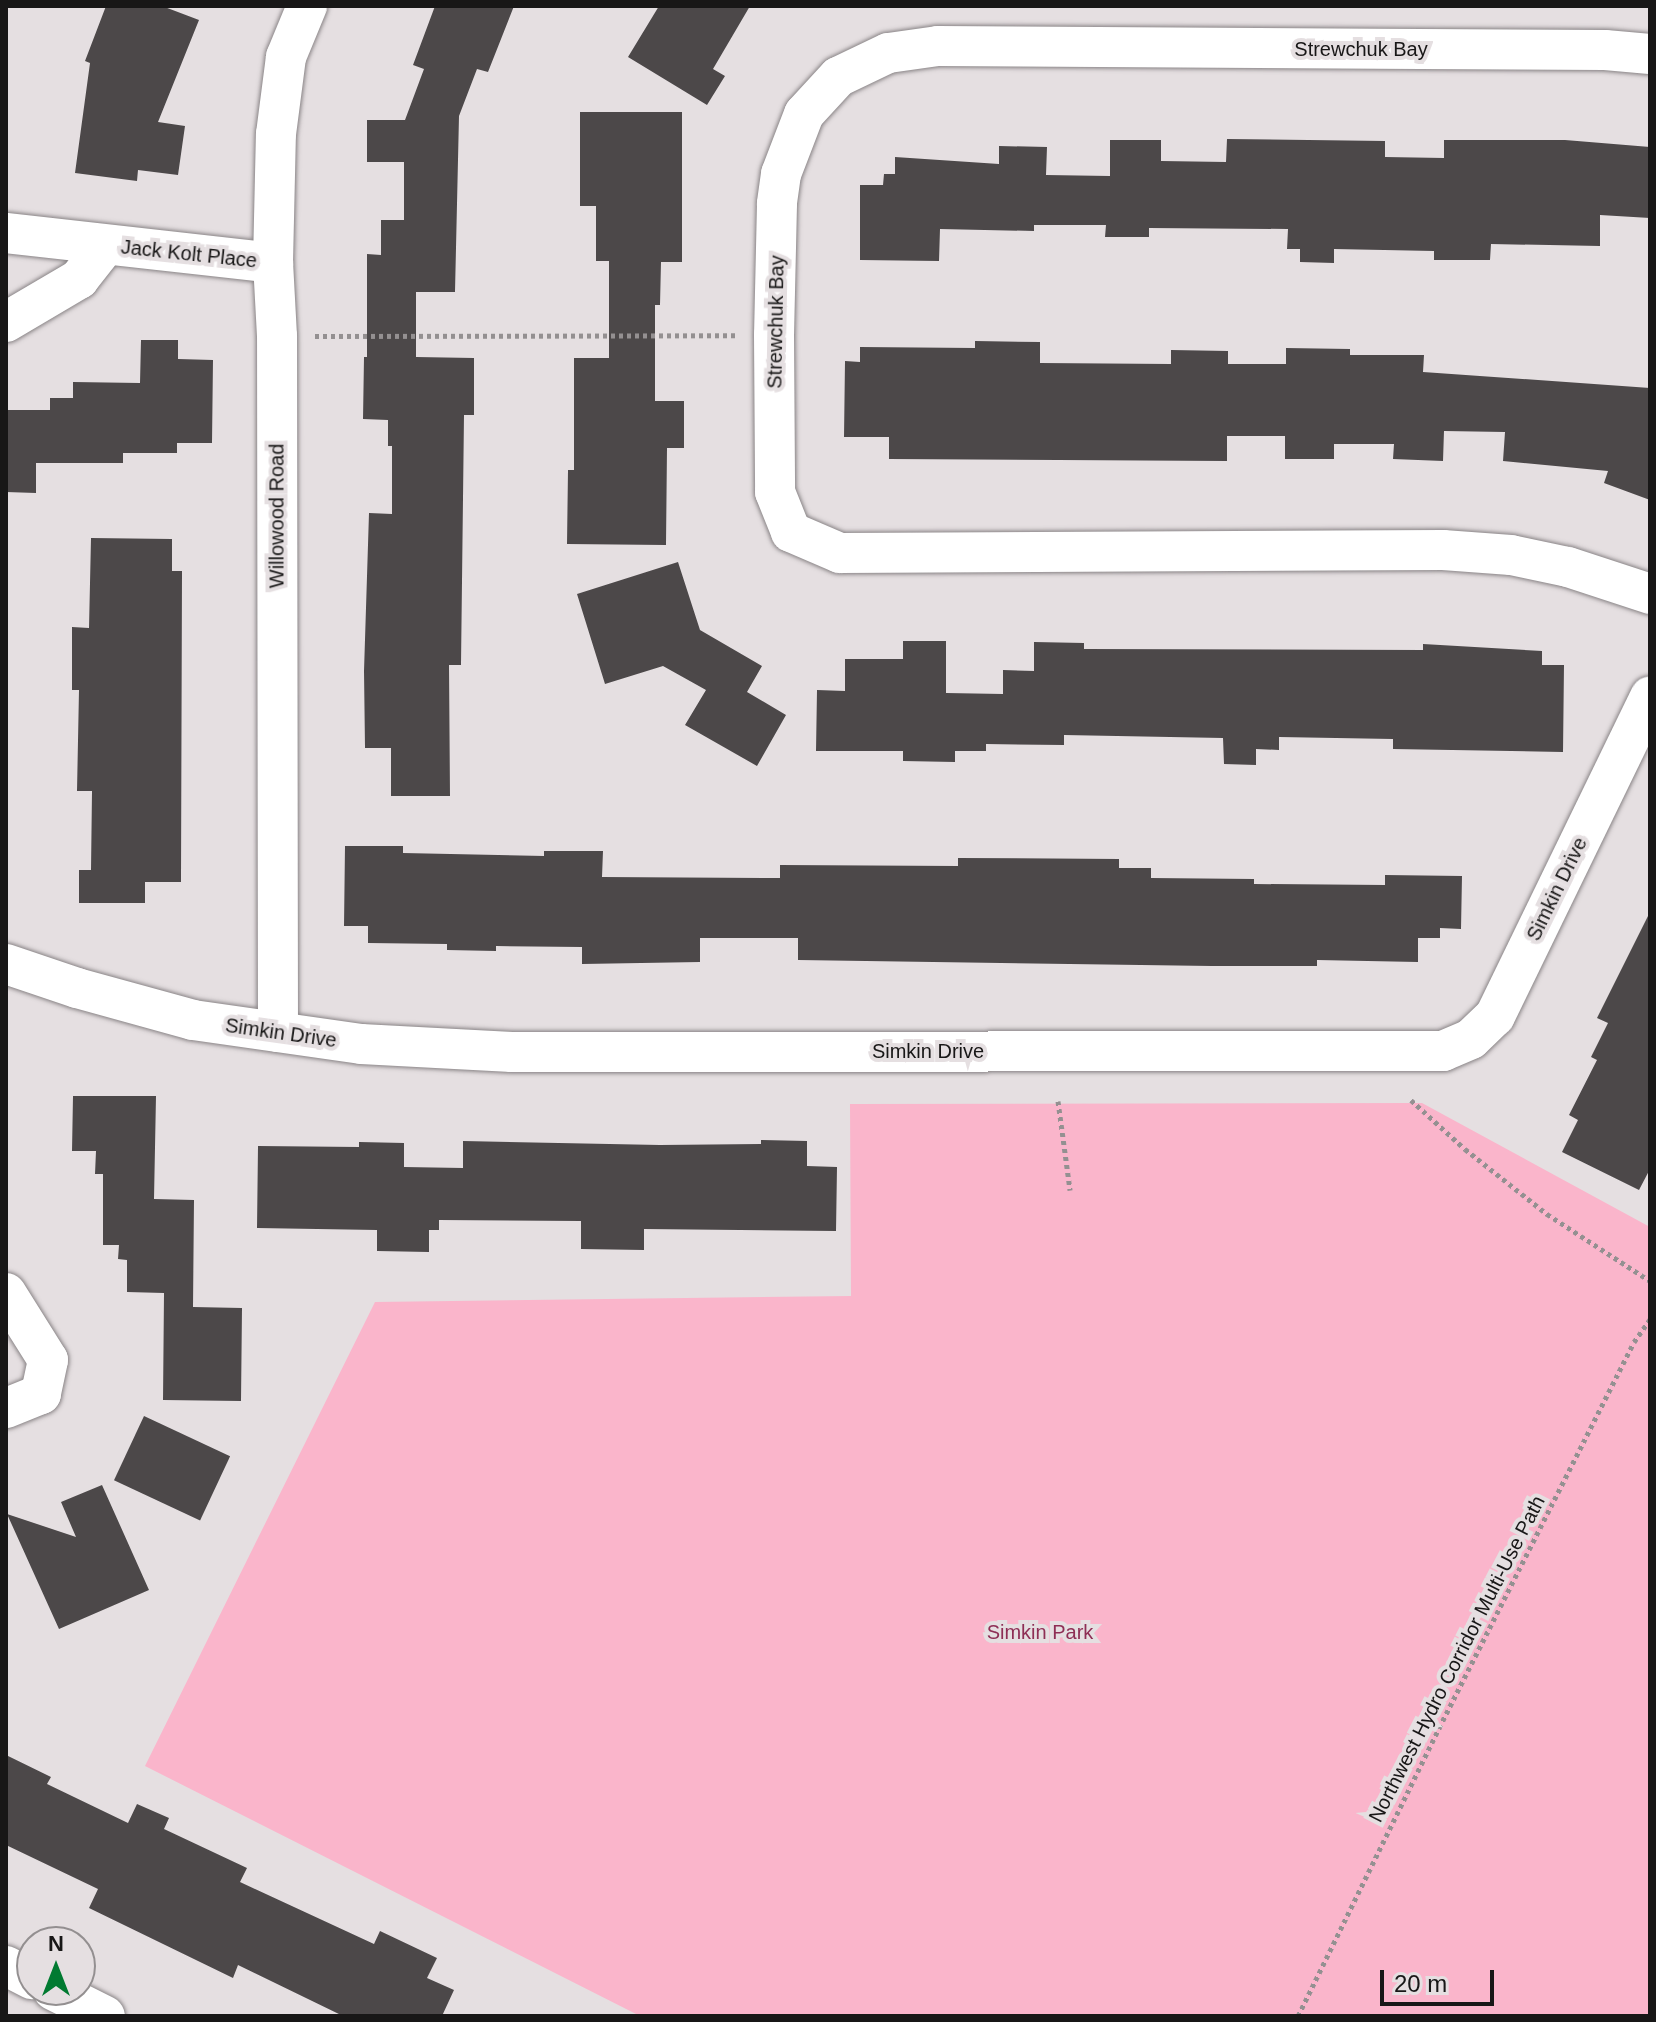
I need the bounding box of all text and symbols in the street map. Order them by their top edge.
street label: Strewchuk Bay [1294,37,1428,61]
street label: Jack Kolt Place [120,235,258,273]
street label: Strewchuk Bay [763,255,789,389]
street label: Willowood Road [265,444,289,588]
street label: Simkin Drive [1522,833,1592,945]
street label: Simkin Drive [224,1013,338,1053]
street label: Simkin Drive [872,1039,984,1063]
street label: Northwest Hydro Corridor Multi-Use Path [1364,1492,1550,1826]
park label: Simkin Park [987,1620,1093,1644]
north arrow [16,1926,96,2006]
text: N [48,1931,64,1956]
scale bar [1384,1954,1498,2004]
text: 20 m [1394,1970,1447,1997]

